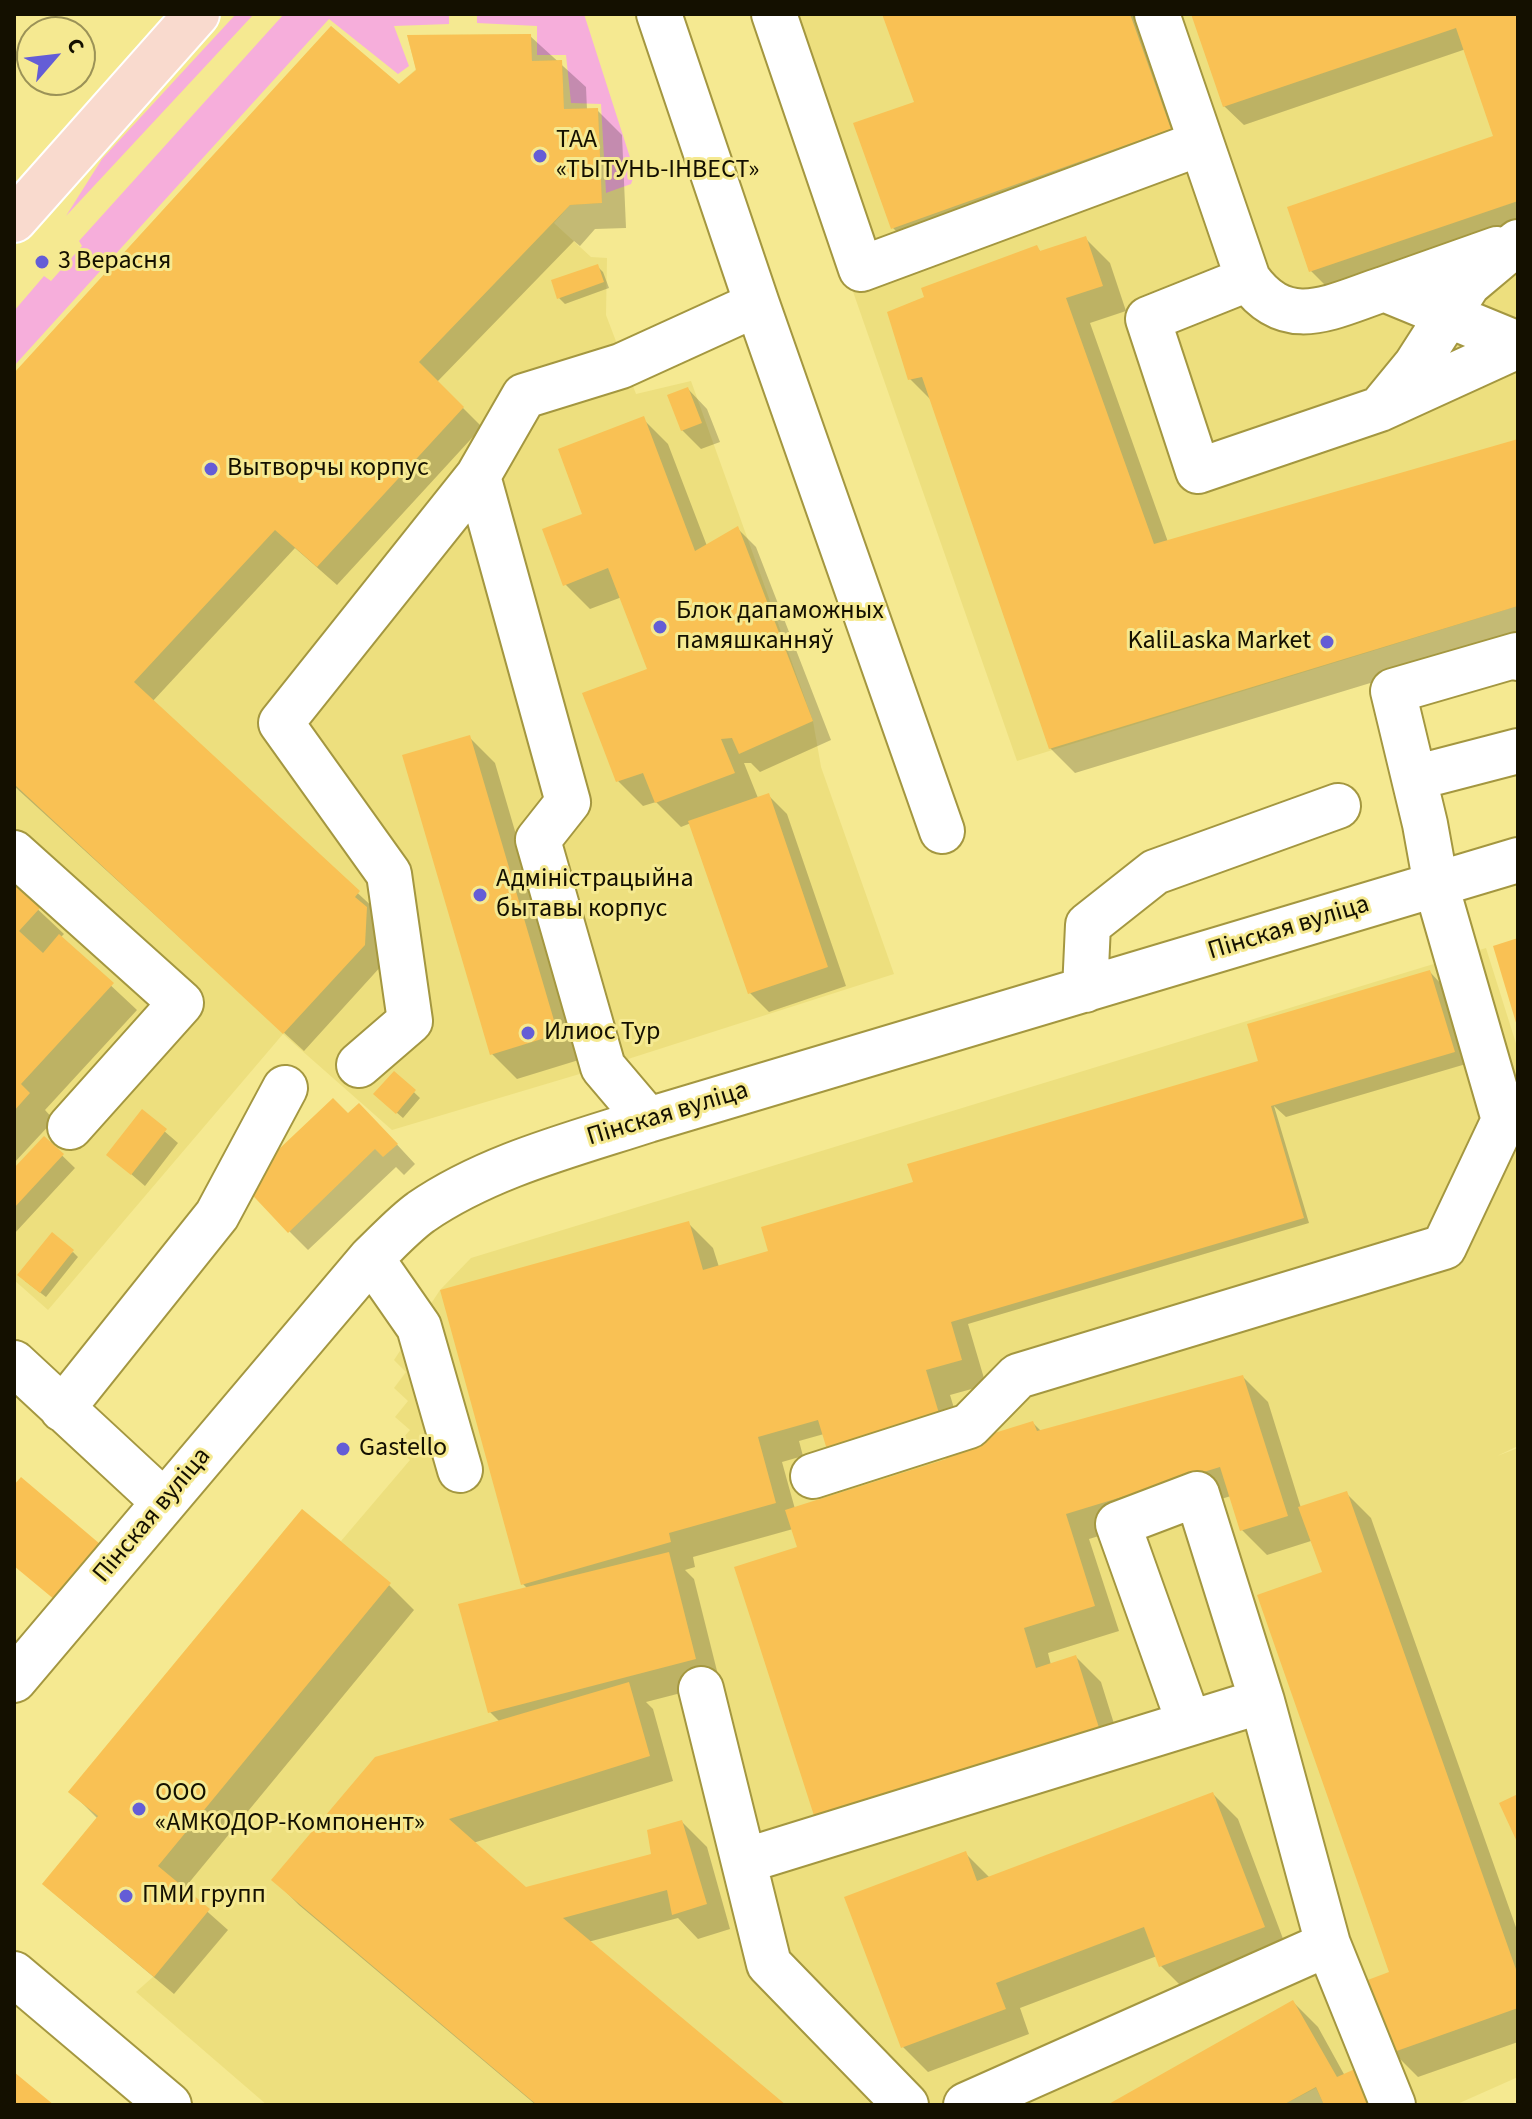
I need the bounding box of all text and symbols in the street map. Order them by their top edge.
north arrow [16,16,96,96]
text: С [58,33,93,59]
place label: ТАА «ТЫТУНЬ-IНВЕСТ» [556,125,759,186]
marker: ТАА «ТЫТУНЬ-IНВЕСТ» [531,147,549,165]
place label: 3 Верасня [58,246,171,278]
marker: 3 Верасня [33,253,51,271]
place label: Вытворчы корпус [227,453,429,485]
marker: Вытворчы корпус [202,460,220,478]
place label: Блок дапаможных памяшканняў [676,596,884,658]
marker: Блок дапаможных памяшканняў [651,618,669,636]
place label: KaliLaska Market [1127,626,1311,658]
marker: KaliLaska Market [1318,633,1336,651]
place label: Адміністрацыйна бытавы корпус [496,864,694,926]
marker: Адміністрацыйна бытавы корпус [471,886,489,904]
street label: Пінская вуліца [1205,890,1373,968]
place label: Илиос Тур [544,1017,660,1049]
marker: Илиос Тур [519,1024,537,1042]
street label: Пінская вуліца [584,1076,752,1154]
place label: Gastello [359,1433,447,1465]
marker: Gastello [334,1440,352,1458]
street label: Пінская вуліца [87,1442,219,1590]
place label: ООО «АМКОДОР-Компонент» [155,1778,425,1840]
marker: ООО «АМКОДОР-Компонент» [130,1800,148,1818]
place label: ПМИ групп [142,1880,266,1912]
marker: ПМИ групп [117,1887,135,1905]

